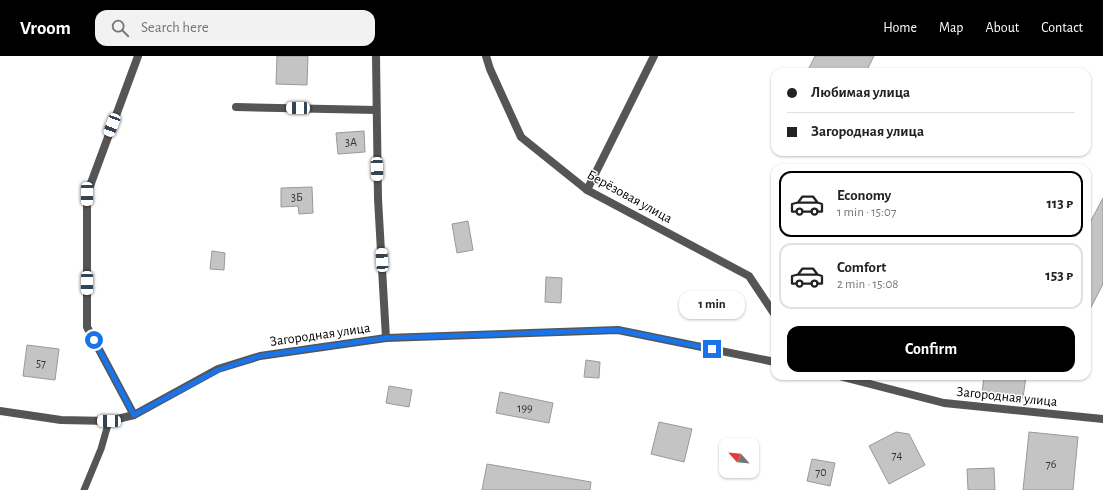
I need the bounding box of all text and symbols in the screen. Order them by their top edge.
search box [95,10,375,46]
icon: search [109,17,131,39]
text: Vroom [20,19,71,38]
text: Search here [141,20,209,35]
text: Home [883,21,917,35]
text: Map [939,21,963,35]
text: About [985,21,1019,35]
text: Contact [1041,21,1083,35]
text: Любимая улица [811,85,910,100]
car [286,102,310,114]
car [102,112,122,138]
text: Загородная улица [811,124,924,139]
house number: 3А [345,136,357,148]
car [371,157,383,181]
street label: Берёзовая улица [585,168,675,226]
car [81,182,93,206]
icon: car [789,186,825,222]
text: Economy [837,188,891,203]
house number: 3Б [291,191,303,203]
text: 113 ₽ [1046,196,1073,211]
text: 1 min · 15:07 [837,206,896,219]
car [375,248,389,272]
icon: car [789,258,825,294]
text: Comfort [837,260,886,275]
text: 153 ₽ [1045,268,1073,283]
car [81,271,93,295]
text: 2 min · 15:08 [837,278,899,291]
callout: 1 min [679,291,745,319]
text: 1 min [698,298,726,311]
street label: Загородная улица [269,321,372,349]
button: Confirm [787,326,1075,372]
route start [85,331,103,349]
route end [703,340,721,358]
house number: 57 [36,357,46,369]
street label: Загородная улица [956,385,1059,409]
house number: 199 [517,402,533,414]
car [97,415,121,427]
north arrow [719,438,759,478]
map controls [719,438,759,478]
house number: 74 [892,449,903,461]
house number: 76 [1046,458,1057,470]
house number: 70 [815,466,827,478]

